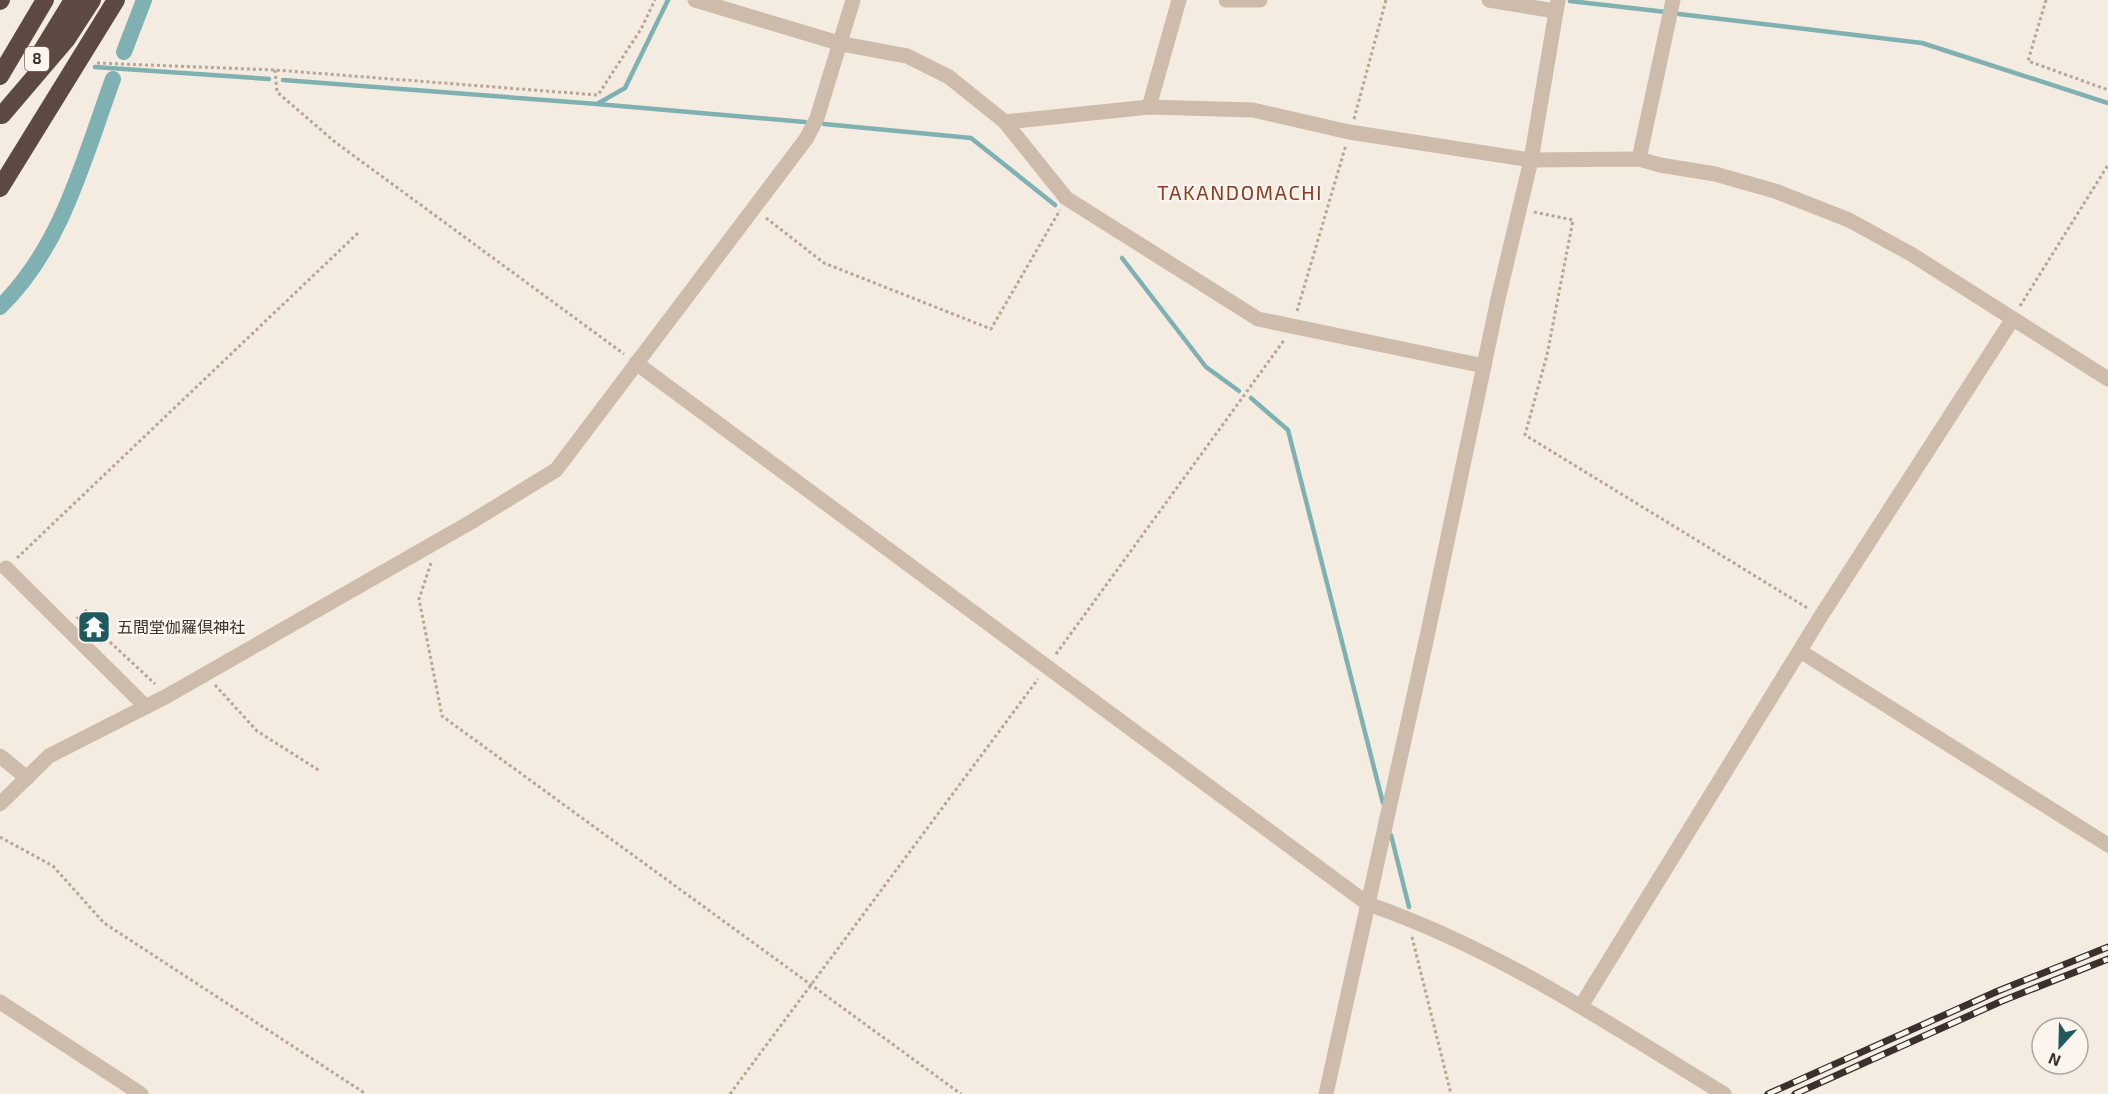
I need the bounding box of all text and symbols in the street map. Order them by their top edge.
road number: 8 [25,47,49,71]
district label: TAKANDOMACHI [1157,180,1323,204]
temple icon: 五間堂伽羅倶神社 [76,609,112,645]
place label: 五間堂伽羅倶神社 [117,617,245,636]
north arrow [2030,1016,2090,1076]
text: N [2045,1049,2063,1071]

